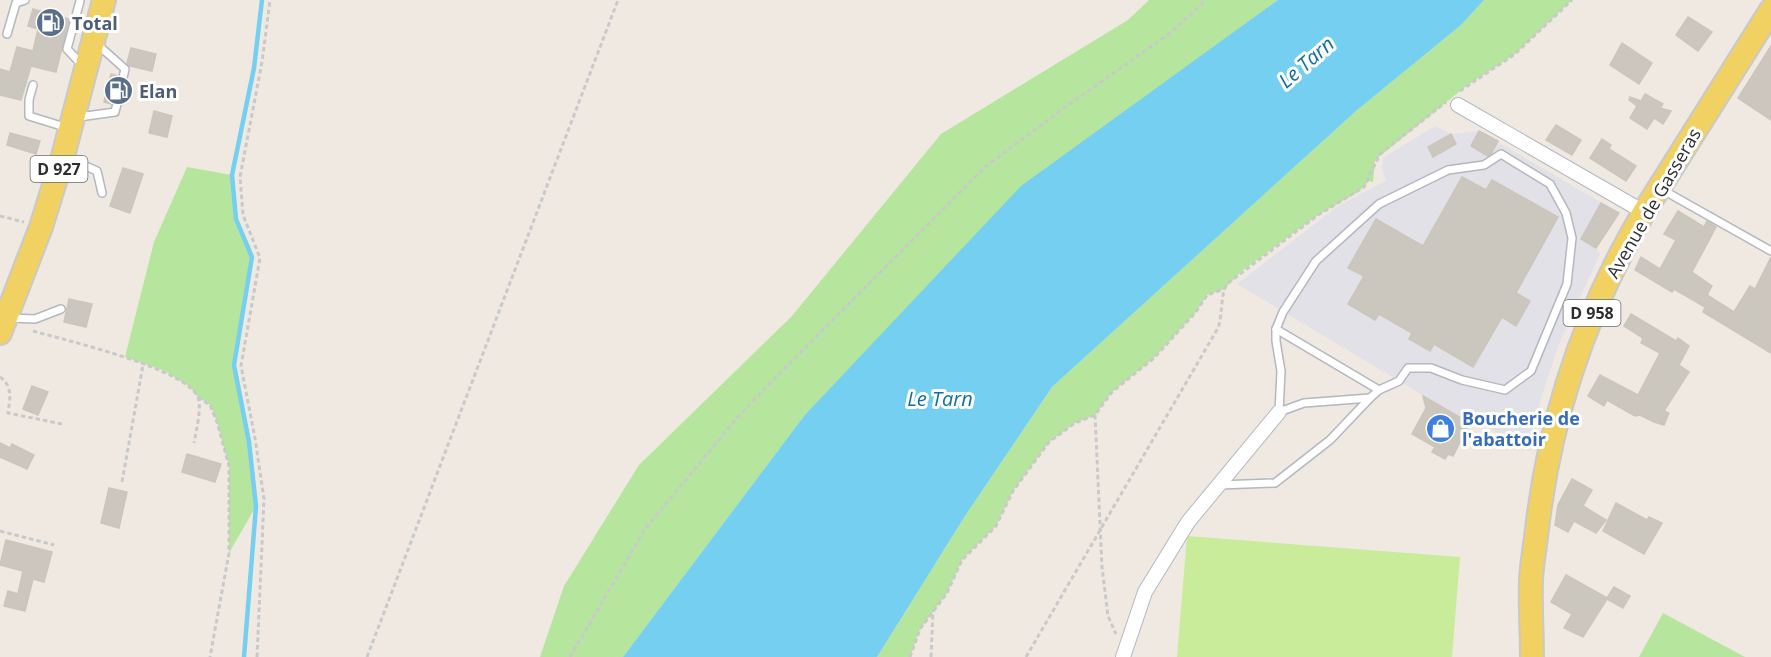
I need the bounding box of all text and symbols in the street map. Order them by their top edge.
fuel station icon: Total [35,7,67,39]
place label: Total [72,11,118,35]
water label: Le Tarn [1272,30,1340,94]
fuel station icon: Elan [102,75,134,107]
place label: Elan [139,79,177,103]
street label: Avenue de Gasseras [1600,124,1706,282]
road number: D 927 [31,156,88,182]
road number: D 958 [1564,300,1620,326]
water label: Le Tarn [907,385,973,412]
place label: Boucherie de l'abattoir [1462,406,1580,451]
shop icon: Boucherie de l'abattoir [1425,412,1457,444]

